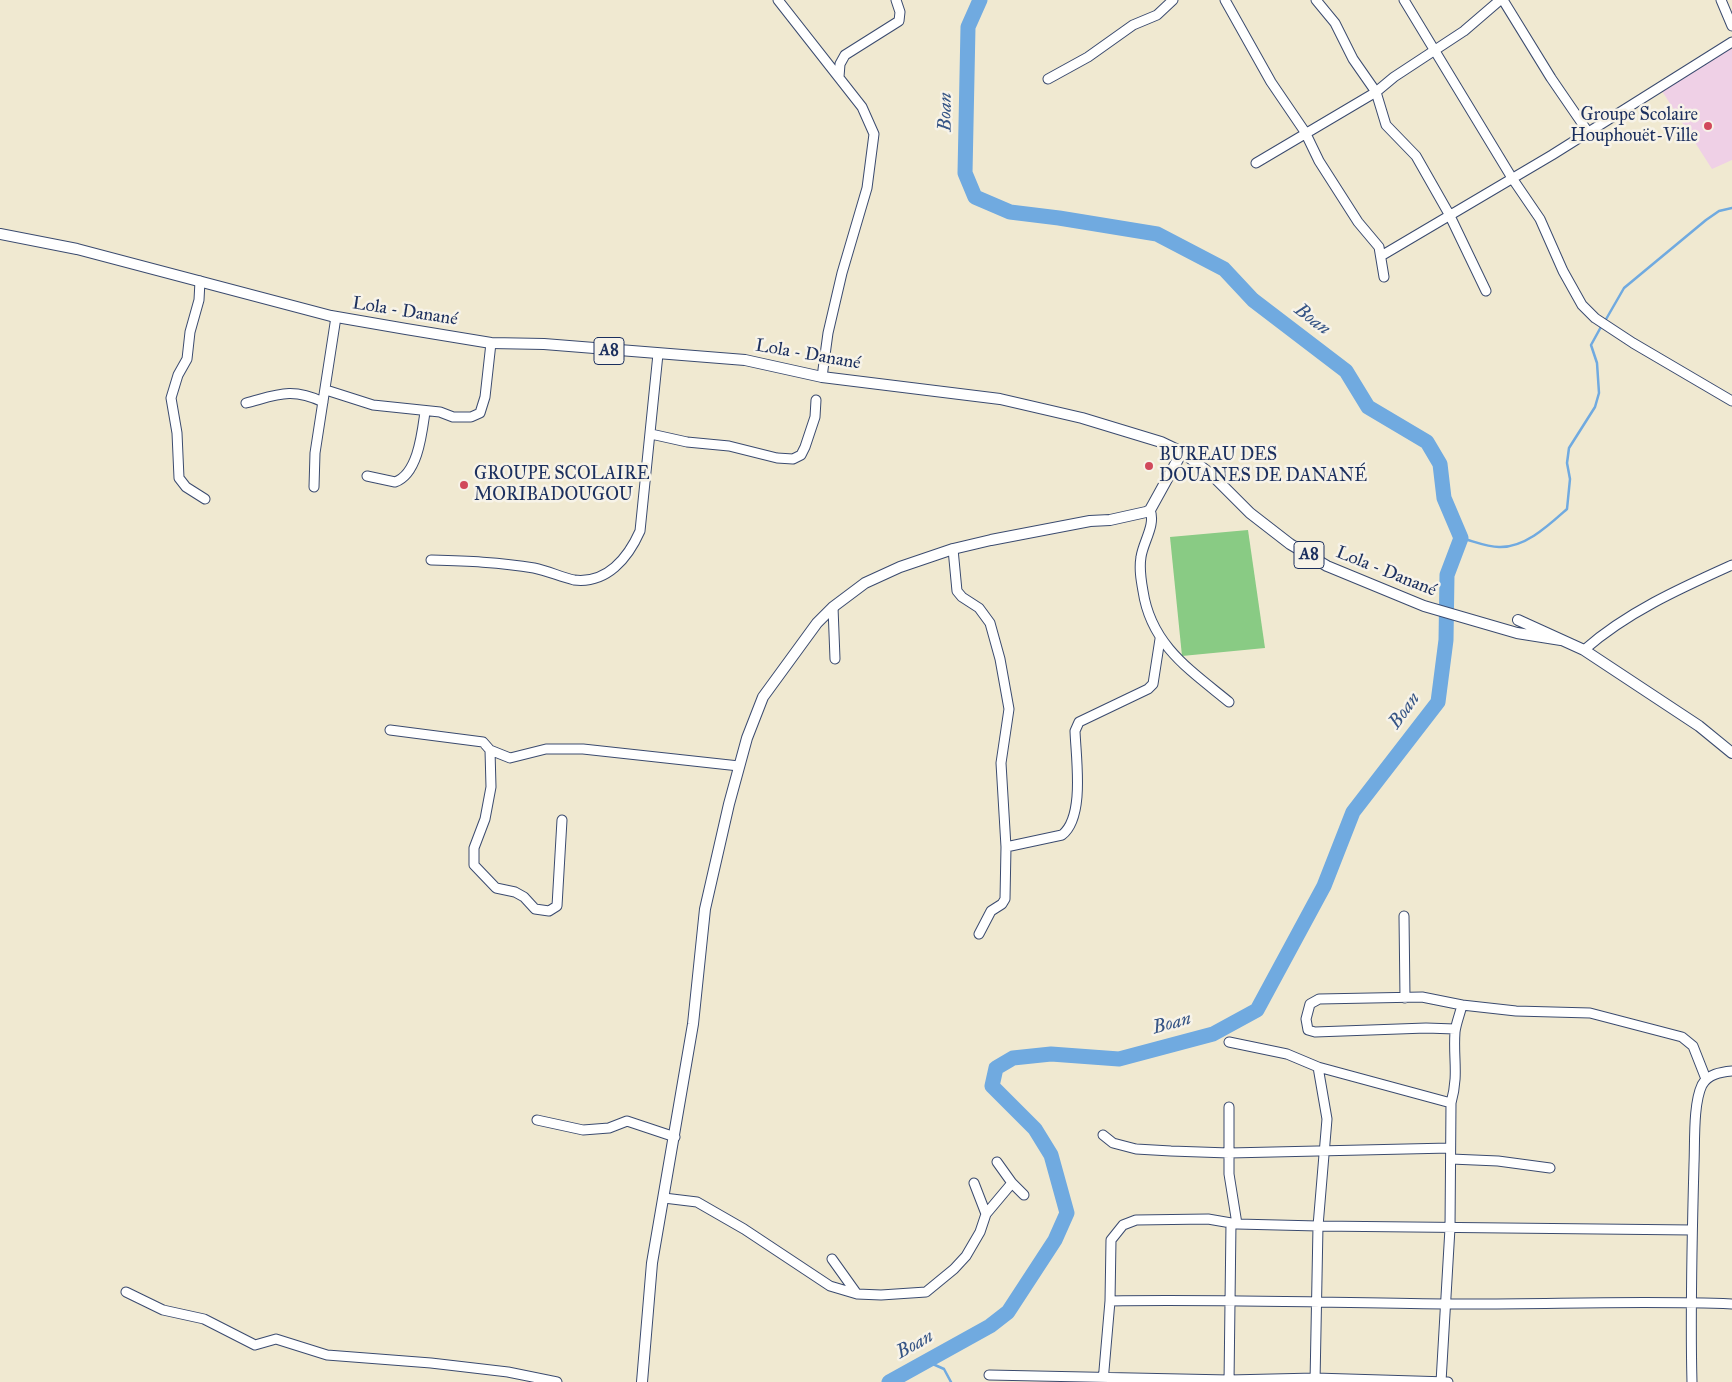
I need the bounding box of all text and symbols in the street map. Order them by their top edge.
water label: Boan [934,92,958,132]
place label: Groupe Scolaire Houphouët-Ville [1570,105,1698,148]
marker: Groupe Scolaire Houphouët-Ville [1702,120,1714,132]
street label: Lola - Danané [351,293,459,331]
water label: Boan [1290,299,1334,341]
street label: Lola - Danané [754,335,862,375]
road number: A8 [594,338,624,364]
place label: BUREAU DES DOUANES DE DANANÉ [1159,445,1367,488]
marker: BUREAU DES DOUANES DE DANANÉ [1143,460,1155,472]
place label: GROUPE SCOLAIRE MORIBADOUGOU [474,464,650,506]
marker: GROUPE SCOLAIRE MORIBADOUGOU [458,479,470,491]
road number: A8 [1294,542,1324,568]
street label: Lola - Danané [1333,542,1439,602]
water label: Boan [1384,689,1426,733]
water label: Boan [1150,1008,1194,1040]
water label: Boan [892,1326,938,1364]

